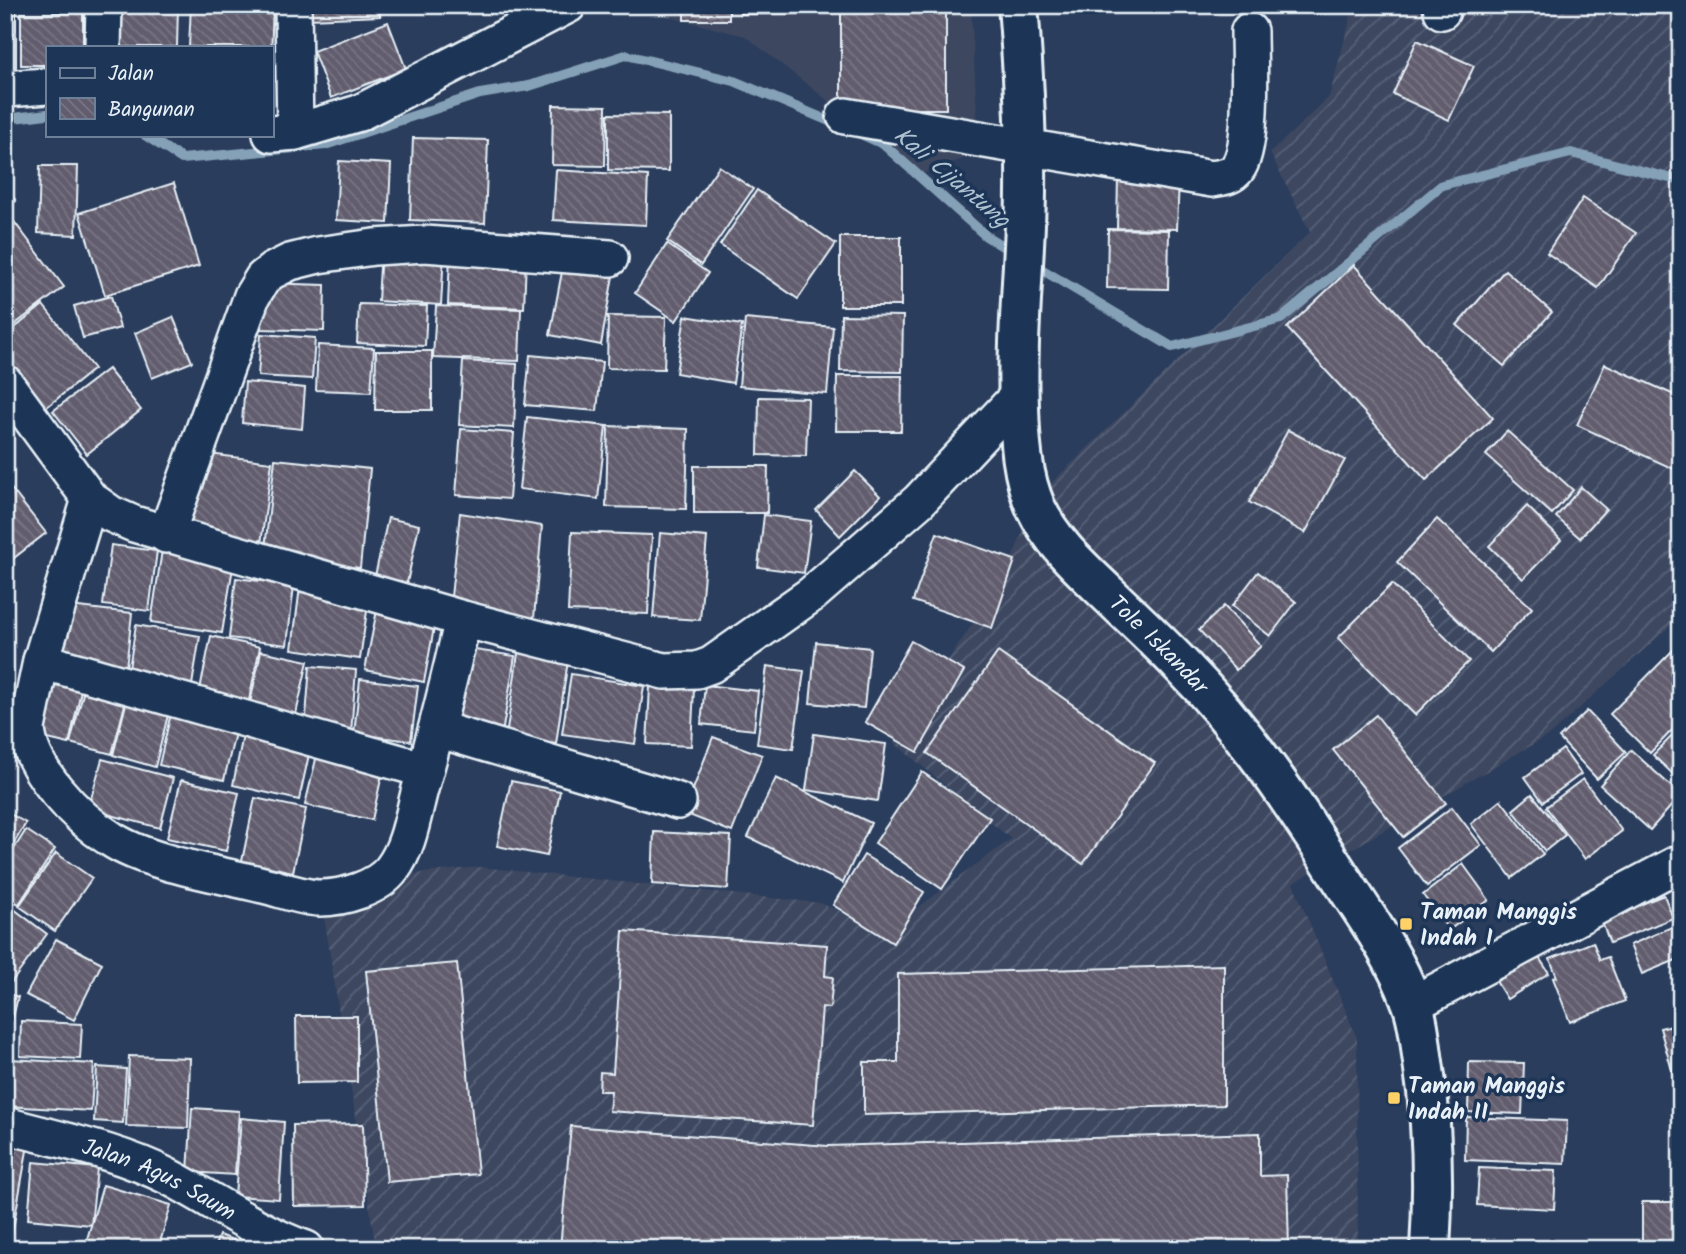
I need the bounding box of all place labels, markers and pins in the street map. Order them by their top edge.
place label: Taman Manggis Indah I [1420,895,1577,957]
marker: Taman Manggis Indah I [1398,916,1414,932]
place label: Taman Manggis Indah II [1408,1069,1565,1131]
marker: Taman Manggis Indah II [1386,1090,1402,1106]

